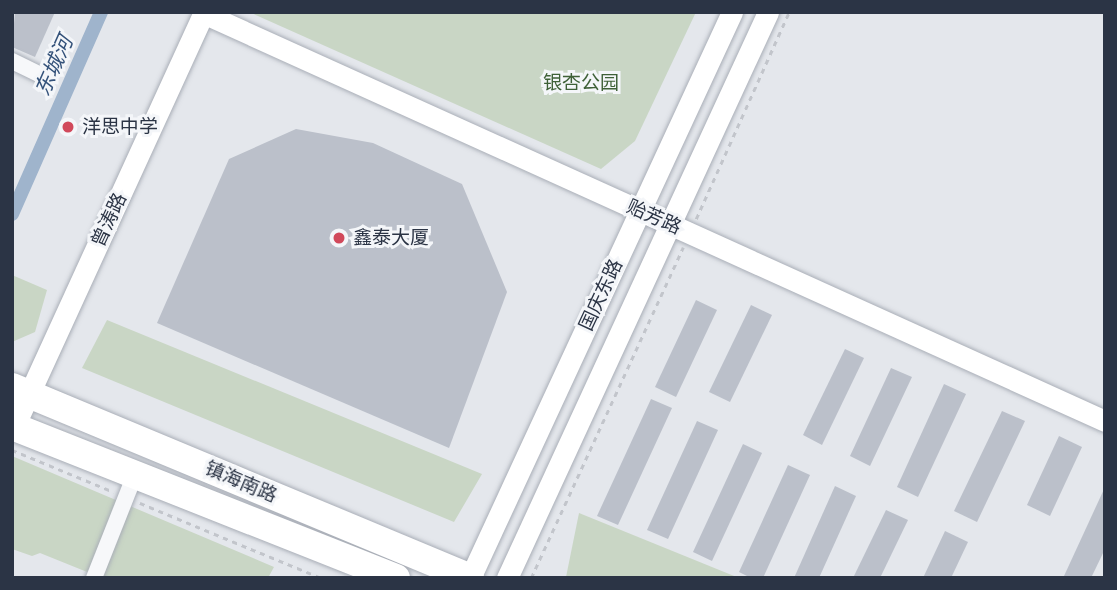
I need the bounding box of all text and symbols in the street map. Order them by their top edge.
water label: 东城河 [30,32,78,100]
park label: 银杏公园 [543,72,619,94]
place label: 洋思中学 [82,116,158,138]
marker: 洋思中学 [60,119,76,135]
street label: 曾涛路 [87,189,131,251]
street label: 贻芳路 [623,195,685,239]
place label: 鑫泰大厦 [353,227,429,249]
marker: 鑫泰大厦 [331,230,347,246]
street label: 国庆东路 [575,256,627,334]
street label: 镇海南路 [202,457,280,507]

